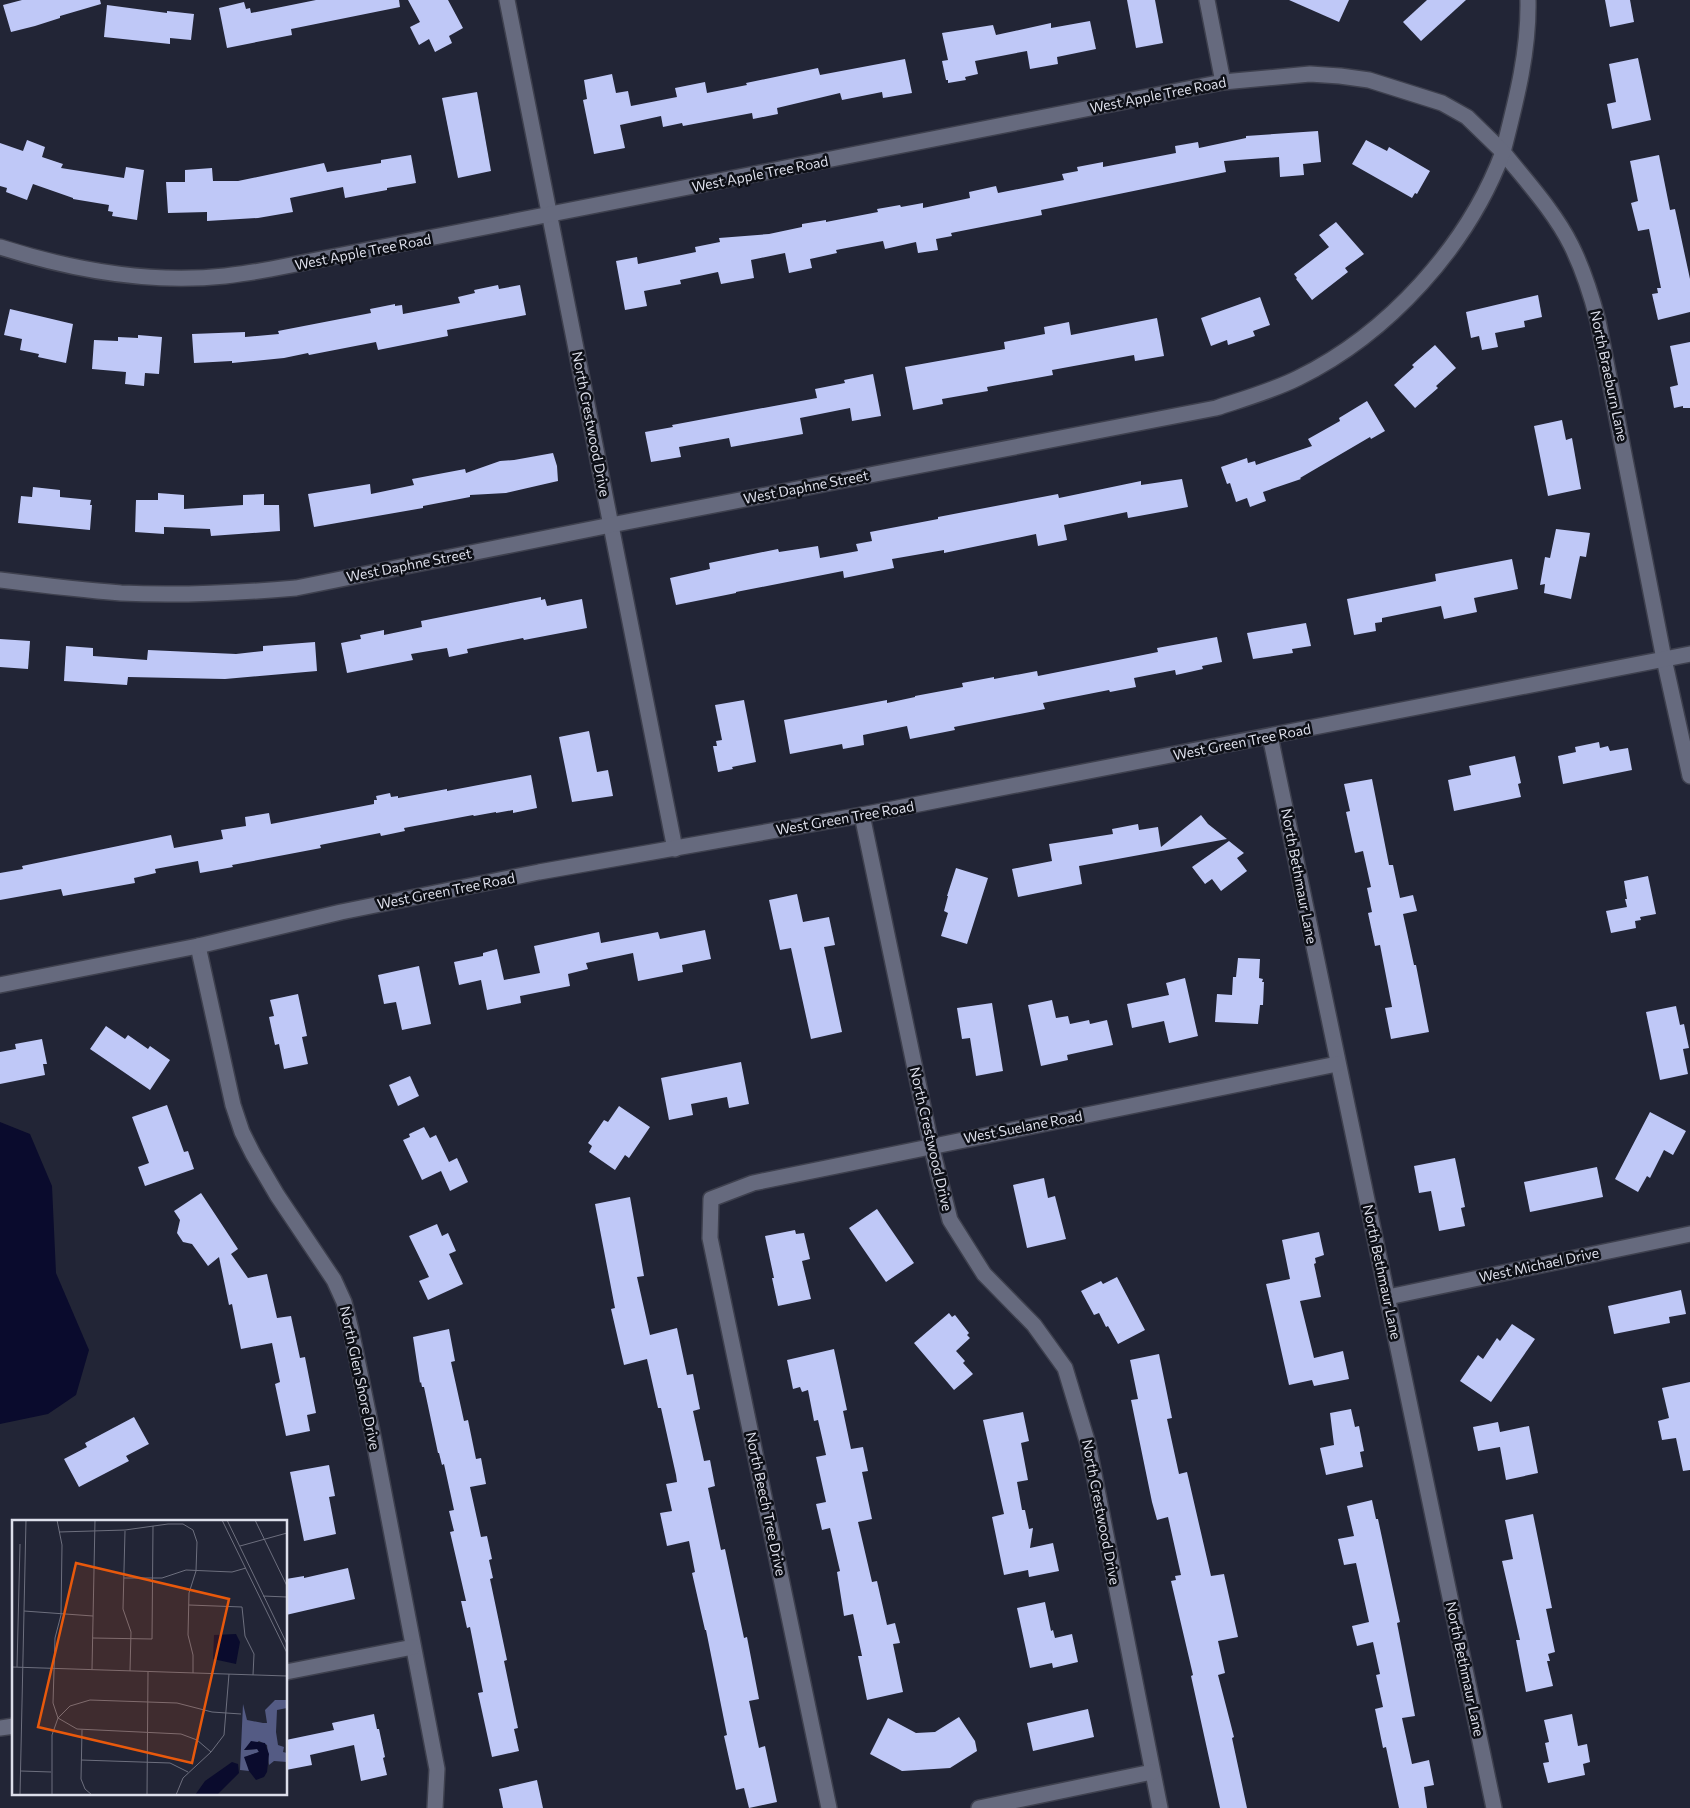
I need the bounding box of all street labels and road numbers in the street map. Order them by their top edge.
street label: West Apple Tree Road [1088,73,1228,116]
street label: West Apple Tree Road [690,152,830,195]
street label: West Apple Tree Road [293,230,433,273]
street label: North Braeburn Lane [1587,309,1632,443]
street label: North Crestwood Drive [569,350,614,498]
street label: West Daphne Street [742,466,870,507]
street label: West Daphne Street [345,544,473,585]
street label: West Green Tree Road [1172,720,1312,763]
street label: West Green Tree Road [775,797,915,838]
street label: North Bethmaur Lane [1278,807,1321,945]
street label: West Green Tree Road [376,869,516,912]
street label: North Crestwood Drive [907,1065,956,1213]
street label: West Suelane Road [962,1107,1084,1146]
street label: North Bethmaur Lane [1360,1203,1405,1341]
street label: West Michael Drive [1477,1243,1600,1286]
street label: North Glen Shore Drive [337,1304,384,1451]
street label: North Beech Tree Drive [743,1430,790,1577]
street label: North Crestwood Drive [1079,1438,1124,1586]
street label: North Bethmaur Lane [1443,1600,1488,1738]

